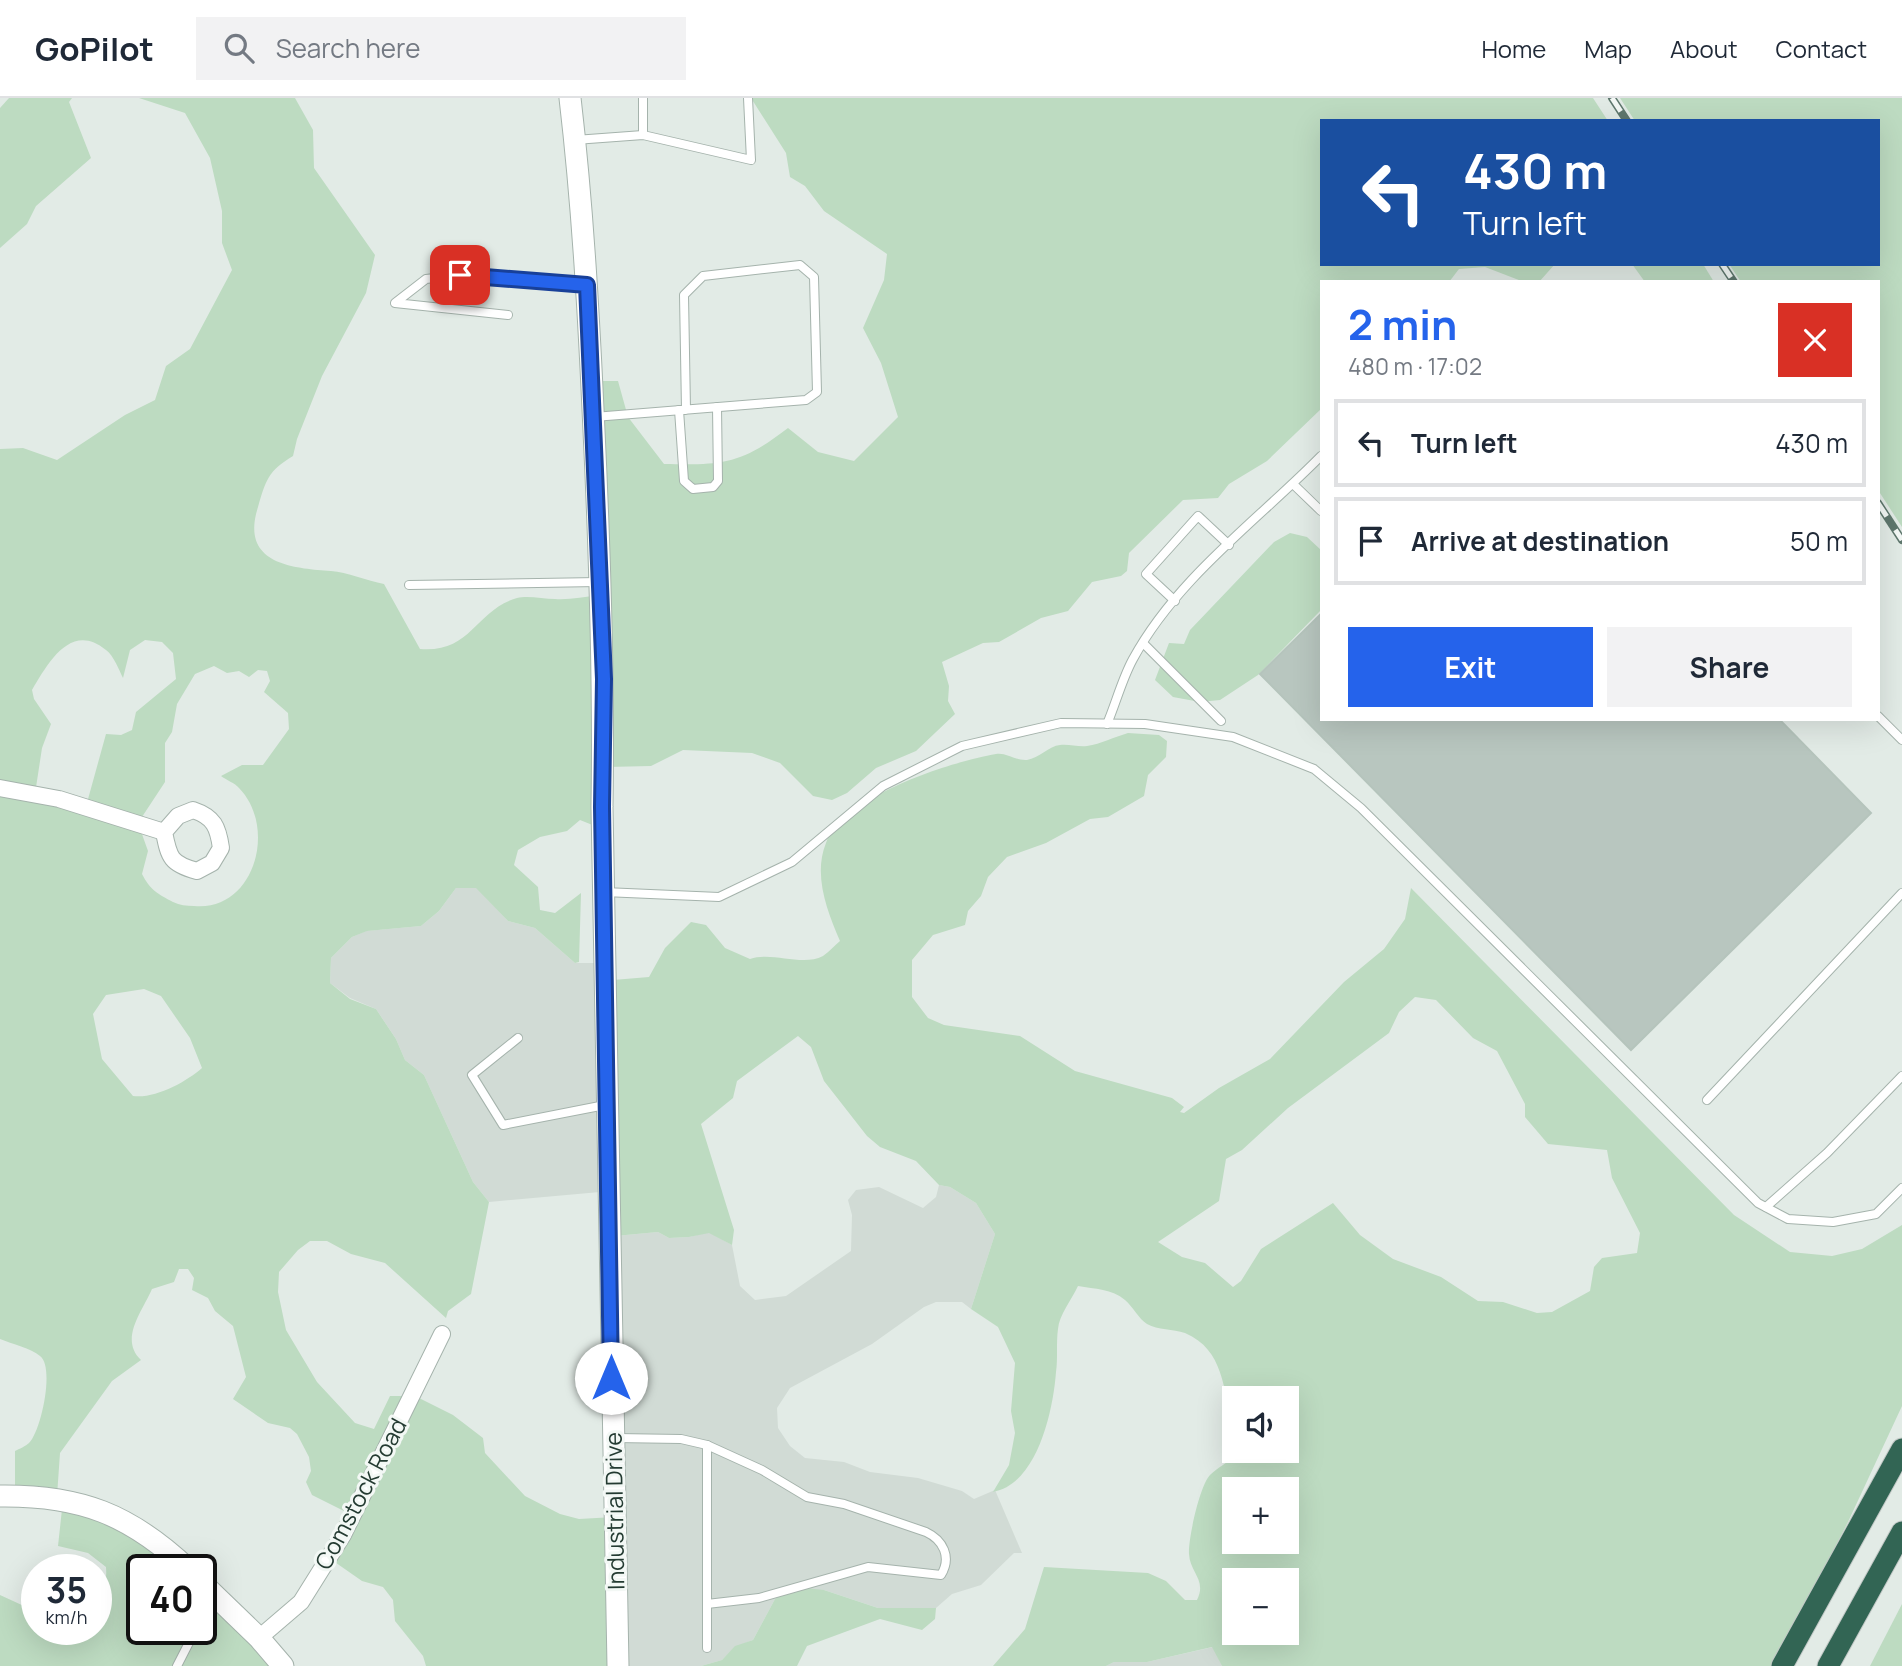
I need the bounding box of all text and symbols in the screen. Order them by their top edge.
search box [196,17,686,80]
text: GoPilot [35,26,154,71]
icon: search [220,29,258,67]
text: Search here [276,30,420,66]
text: Home [1481,32,1546,65]
text: Map [1584,32,1632,65]
text: About [1670,32,1738,65]
text: Contact [1776,32,1867,65]
text: 430 m [1463,137,1607,204]
icon: left [1348,147,1439,238]
text: Turn left [1463,201,1587,245]
pin [430,245,490,305]
icon: arrive [441,256,479,294]
text: 2 min [1348,295,1457,353]
button: close [1778,303,1852,377]
text: 480 m · 17:02 [1348,350,1482,382]
icon: left [1352,424,1390,462]
text: Turn left [1411,425,1518,461]
text: 430 m [1775,425,1848,461]
icon: arrive [1352,522,1390,560]
text: Arrive at destination [1411,523,1669,559]
text: 50 m [1790,523,1848,559]
button: Exit [1348,627,1593,707]
button: Share [1607,627,1852,707]
position arrow [574,1341,648,1415]
map controls [1222,1386,1299,1645]
button: sound [1222,1386,1299,1463]
street label: Comstock Road [307,1412,414,1575]
street label: Industrial Drive [597,1432,631,1590]
button: + [1222,1477,1299,1554]
speed limit sign: 40 [126,1554,217,1645]
text: 35 [46,1566,87,1614]
button: − [1222,1568,1299,1645]
text: km/h [46,1605,87,1629]

